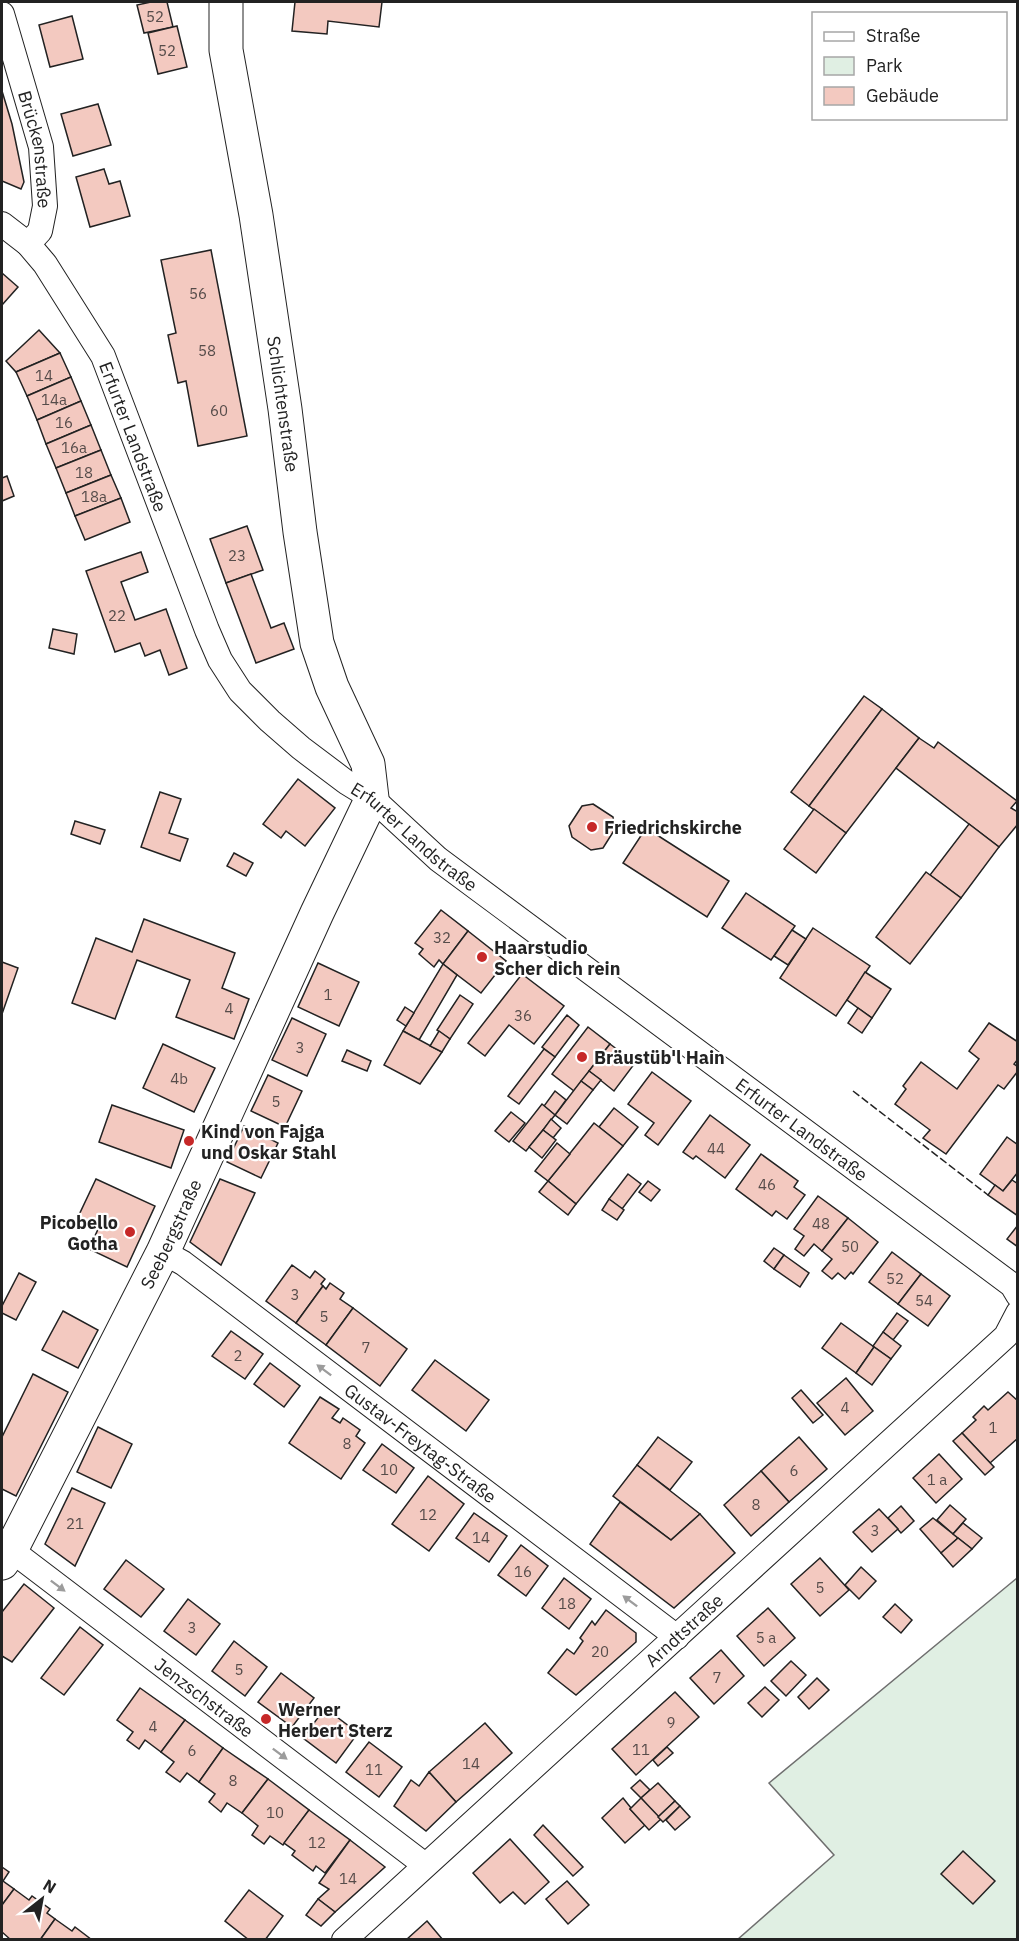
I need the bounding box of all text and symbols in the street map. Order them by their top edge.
house number: 52 [146,7,164,26]
legend [812,12,1007,120]
text: Straße [866,24,920,47]
house number: 52 [158,41,176,60]
text: Park [866,54,903,77]
text: Gebäude [866,84,939,107]
street label: Brückenstraße [14,88,57,209]
house number: 56 [189,284,207,303]
street label: Schlichtenstraße [262,334,304,474]
house number: 58 [198,341,216,360]
street label: Erfurter Landstraße [95,358,173,515]
house number: 14 [35,366,53,385]
house number: 14a [41,390,67,409]
house number: 60 [210,401,228,420]
house number: 16 [55,413,73,432]
house number: 16a [61,438,87,457]
house number: 18 [75,463,93,482]
house number: 18a [81,487,107,506]
house number: 23 [228,546,246,565]
house number: 22 [108,606,126,625]
street label: Erfurter Landstraße [347,776,482,896]
place label: Friedrichskirche [604,816,742,839]
marker: Friedrichskirche [585,820,599,834]
house number: 32 [433,928,451,947]
place label: Haarstudio Scher dich rein [494,936,620,980]
marker: Haarstudio Scher dich rein [475,950,489,964]
house number: 1 [323,985,333,1004]
house number: 4 [224,999,234,1018]
house number: 36 [514,1006,532,1025]
house number: 3 [295,1038,305,1057]
place label: Bräustüb'l Hain [594,1046,725,1069]
marker: Bräustüb'l Hain [575,1050,589,1064]
house number: 4b [170,1069,188,1088]
street label: Erfurter Landstraße [731,1073,873,1186]
house number: 5 [271,1092,281,1111]
place label: Kind von Fajga und Oskar Stahl [201,1120,337,1164]
marker: Kind von Fajga und Oskar Stahl [182,1134,196,1148]
house number: 44 [707,1139,725,1158]
street label: Seebergstraße [135,1175,206,1293]
house number: 46 [758,1175,776,1194]
place label: Picobello Gotha [40,1211,118,1255]
house number: 48 [812,1214,830,1233]
marker: Picobello Gotha [123,1225,137,1239]
house number: 50 [841,1237,859,1256]
house number: 52 [886,1269,904,1288]
house number: 3 [290,1285,300,1304]
house number: 54 [915,1291,933,1310]
house number: 5 [319,1307,329,1326]
house number: 7 [361,1338,371,1357]
house number: 2 [233,1346,243,1365]
one-way arrow [316,1364,332,1376]
street label: Gustav-Freytag-Straße [340,1378,501,1508]
house number: 4 [840,1398,850,1417]
house number: 1 [988,1418,998,1437]
house number: 8 [342,1434,352,1453]
house number: 10 [380,1460,398,1479]
house number: 6 [789,1461,799,1480]
house number: 1 a [927,1470,947,1489]
house number: 8 [751,1495,761,1514]
house number: 12 [419,1505,437,1524]
house number: 21 [66,1514,84,1533]
house number: 3 [870,1521,880,1540]
house number: 14 [472,1528,490,1547]
house number: 16 [514,1562,532,1581]
house number: 5 [815,1578,825,1597]
one-way arrow [50,1579,65,1591]
street label: Arndtstraße [640,1588,728,1671]
house number: 18 [558,1594,576,1613]
one-way arrow [623,1596,638,1608]
house number: 3 [187,1618,197,1637]
house number: 5 a [756,1628,776,1647]
house number: 20 [591,1642,609,1661]
street label: Jenzschstraße [150,1652,259,1742]
house number: 5 [234,1660,244,1679]
house number: 7 [712,1668,722,1687]
place label: Werner Herbert Sterz [278,1698,393,1742]
marker: Werner Herbert Sterz [259,1712,273,1726]
house number: 9 [666,1713,676,1732]
house number: 4 [148,1717,158,1736]
house number: 11 [632,1740,650,1759]
house number: 6 [187,1741,197,1760]
one-way arrow [272,1748,288,1761]
house number: 14 [462,1754,480,1773]
house number: 11 [365,1760,383,1779]
house number: 8 [228,1771,238,1790]
house number: 10 [266,1803,284,1822]
house number: 12 [308,1833,326,1852]
north arrow [12,1869,72,1929]
house number: 14 [339,1869,357,1888]
text: N [40,1875,60,1898]

